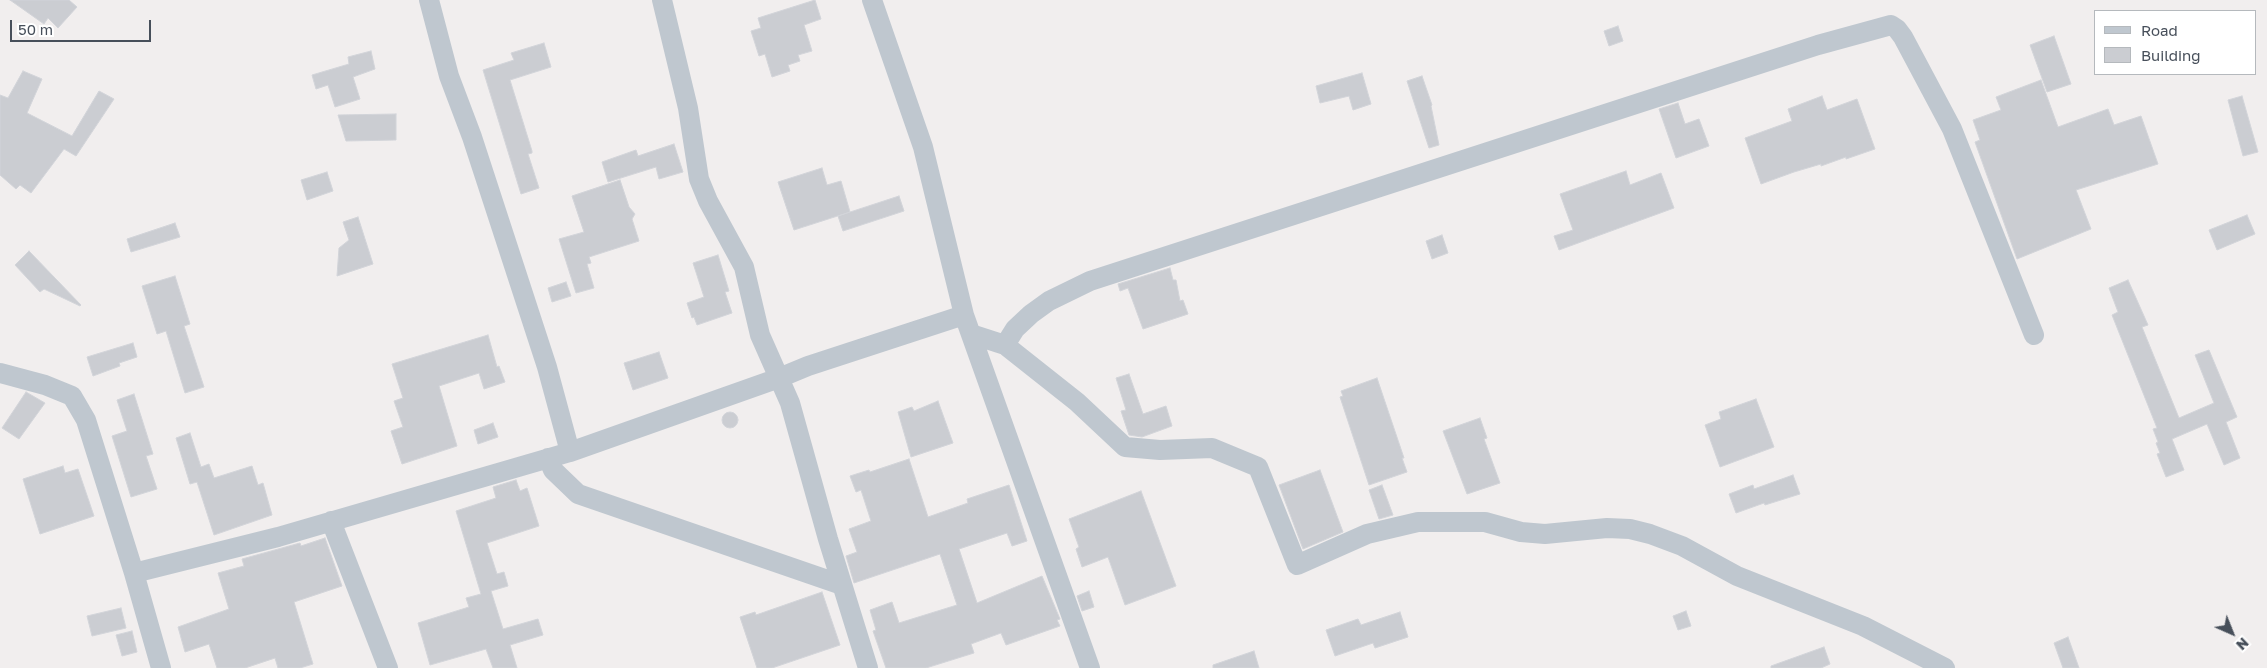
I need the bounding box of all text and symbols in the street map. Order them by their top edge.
scale bar [12,10,154,42]
legend [2094,10,2257,75]
text: 50 m [18,20,53,38]
text: Road [2141,21,2178,39]
text: Building [2141,46,2201,64]
north arrow [2207,608,2257,658]
text: N [2233,634,2253,654]

